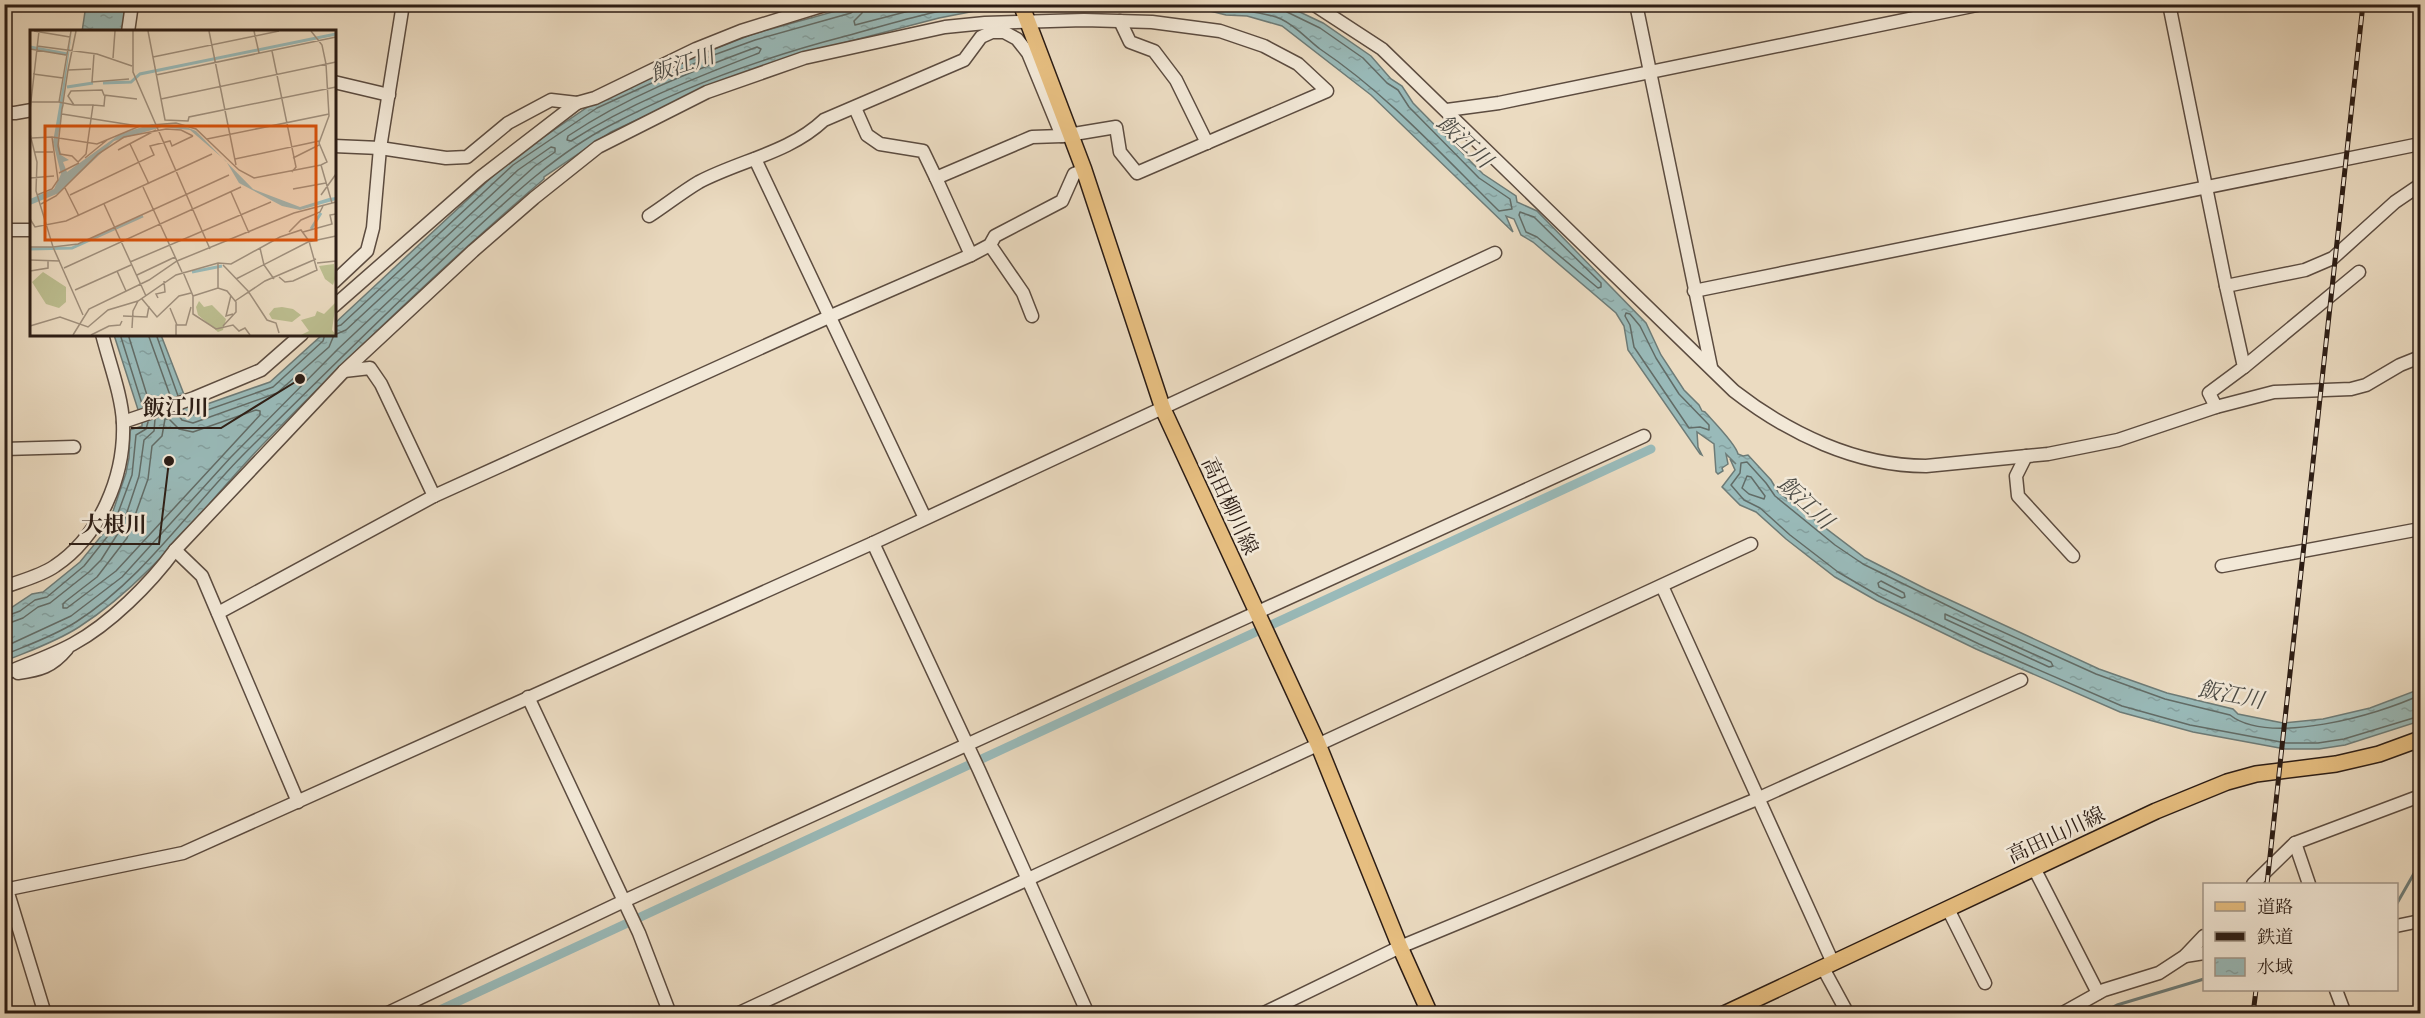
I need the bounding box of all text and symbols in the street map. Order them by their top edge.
inset map [30,30,336,336]
water label: 飯江川 [647,42,720,89]
water label: 飯江川 [1430,110,1499,177]
callout: 飯江川 [131,388,221,428]
text: 飯江川 [143,395,209,423]
street label: 高田柳川線 [1194,453,1263,560]
water label: 飯江川 [1771,471,1840,538]
callout: 大根川 [69,504,159,544]
text: 大根川 [81,512,147,540]
water label: 飯江川 [2196,676,2268,716]
street label: 高田山川線 [2003,802,2110,871]
legend [2203,883,2398,991]
text: 道路 [2257,897,2293,920]
text: 鉄道 [2257,927,2293,950]
text: 水域 [2257,957,2293,980]

